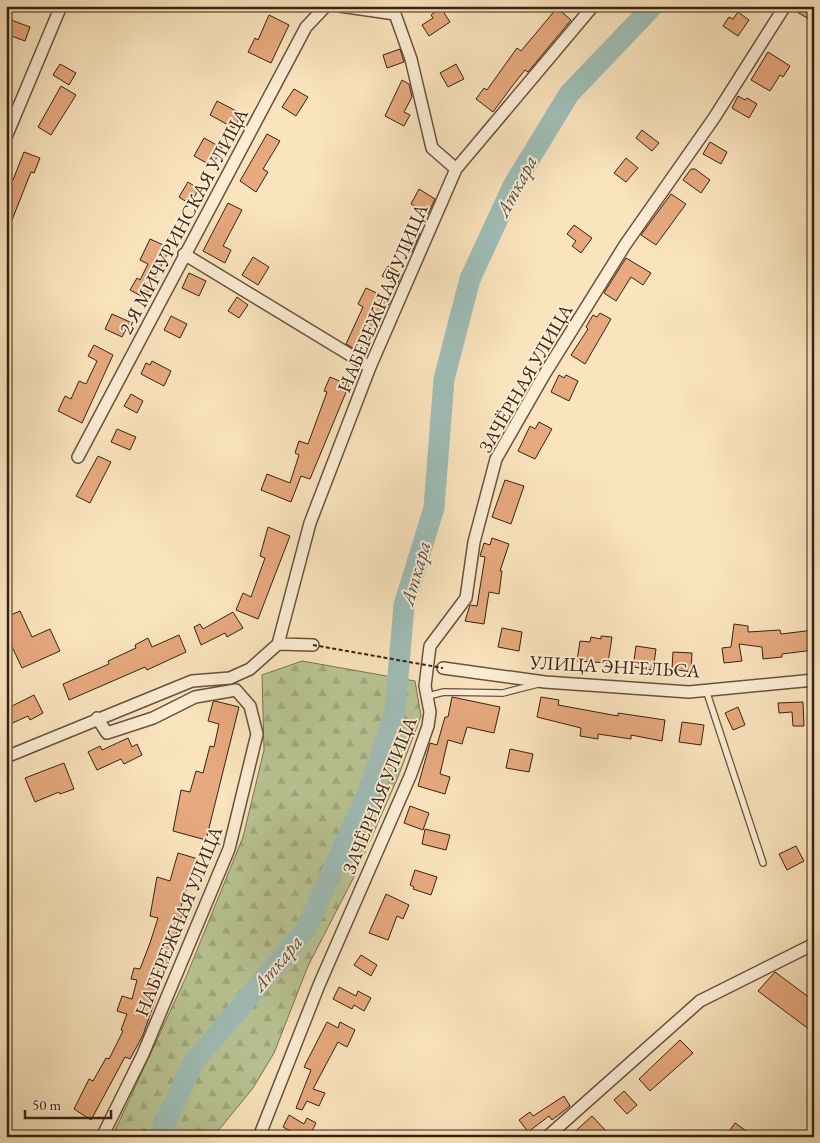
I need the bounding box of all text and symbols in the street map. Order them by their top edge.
street label: 2-Я МИЧУРИНСКАЯ УЛИЦА [113,103,254,339]
water label: Аткара [488,151,543,223]
street label: НАБЕРЕЖНАЯ УЛИЦА [331,199,434,396]
street label: ЗАЧЁРНАЯ УЛИЦА [473,299,579,457]
water label: Аткара [393,538,437,610]
street label: УЛИЦА ЭНГЕЛЬСА [528,650,702,683]
street label: ЗАЧЁРНАЯ УЛИЦА [336,712,423,878]
street label: НАБЕРЕЖНАЯ УЛИЦА [129,822,228,1020]
water label: Аткара [245,929,308,998]
scale bar [25,1088,111,1120]
text: 50 m [32,1095,61,1114]

